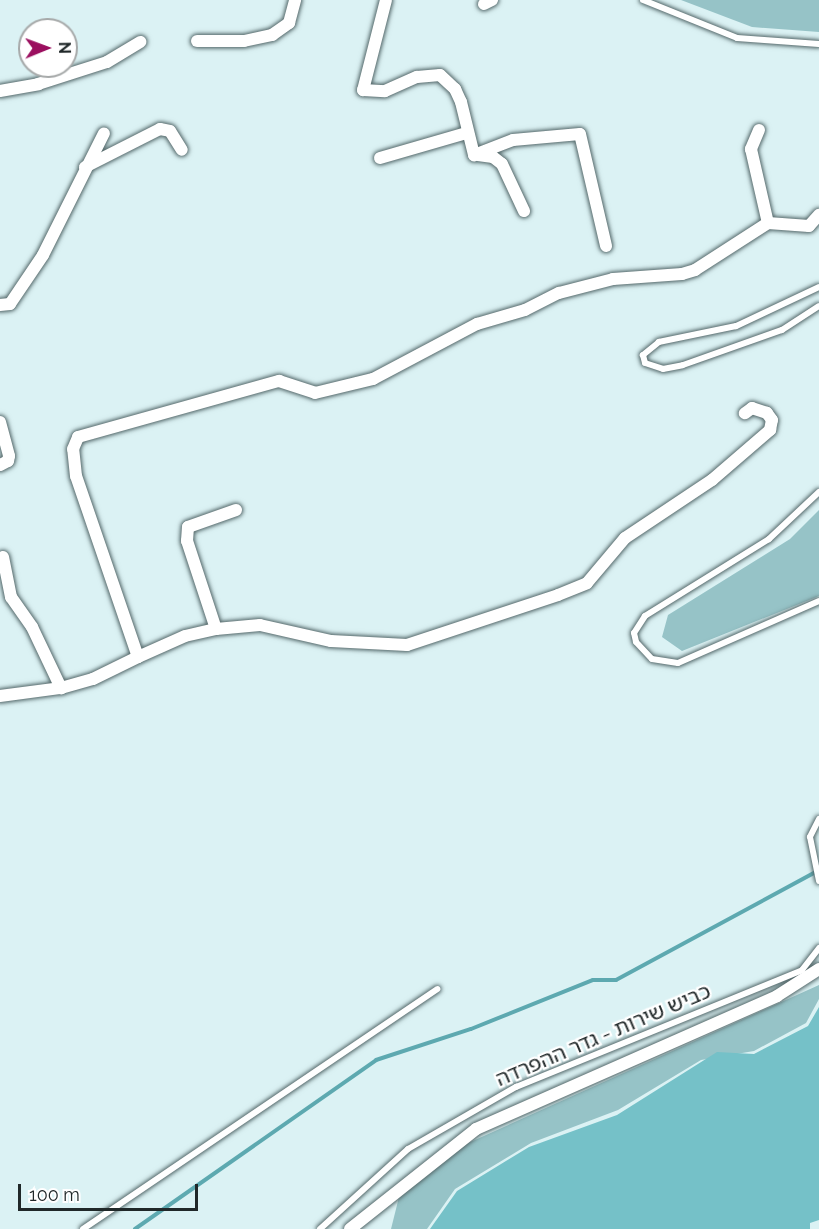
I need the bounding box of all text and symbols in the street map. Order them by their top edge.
north arrow [18,18,78,78]
text: N [55,41,74,54]
street label: כביש שירות - גדר ההפרדה [492,978,714,1092]
scale bar [21,1172,201,1210]
text: 100 m [29,1184,80,1205]

